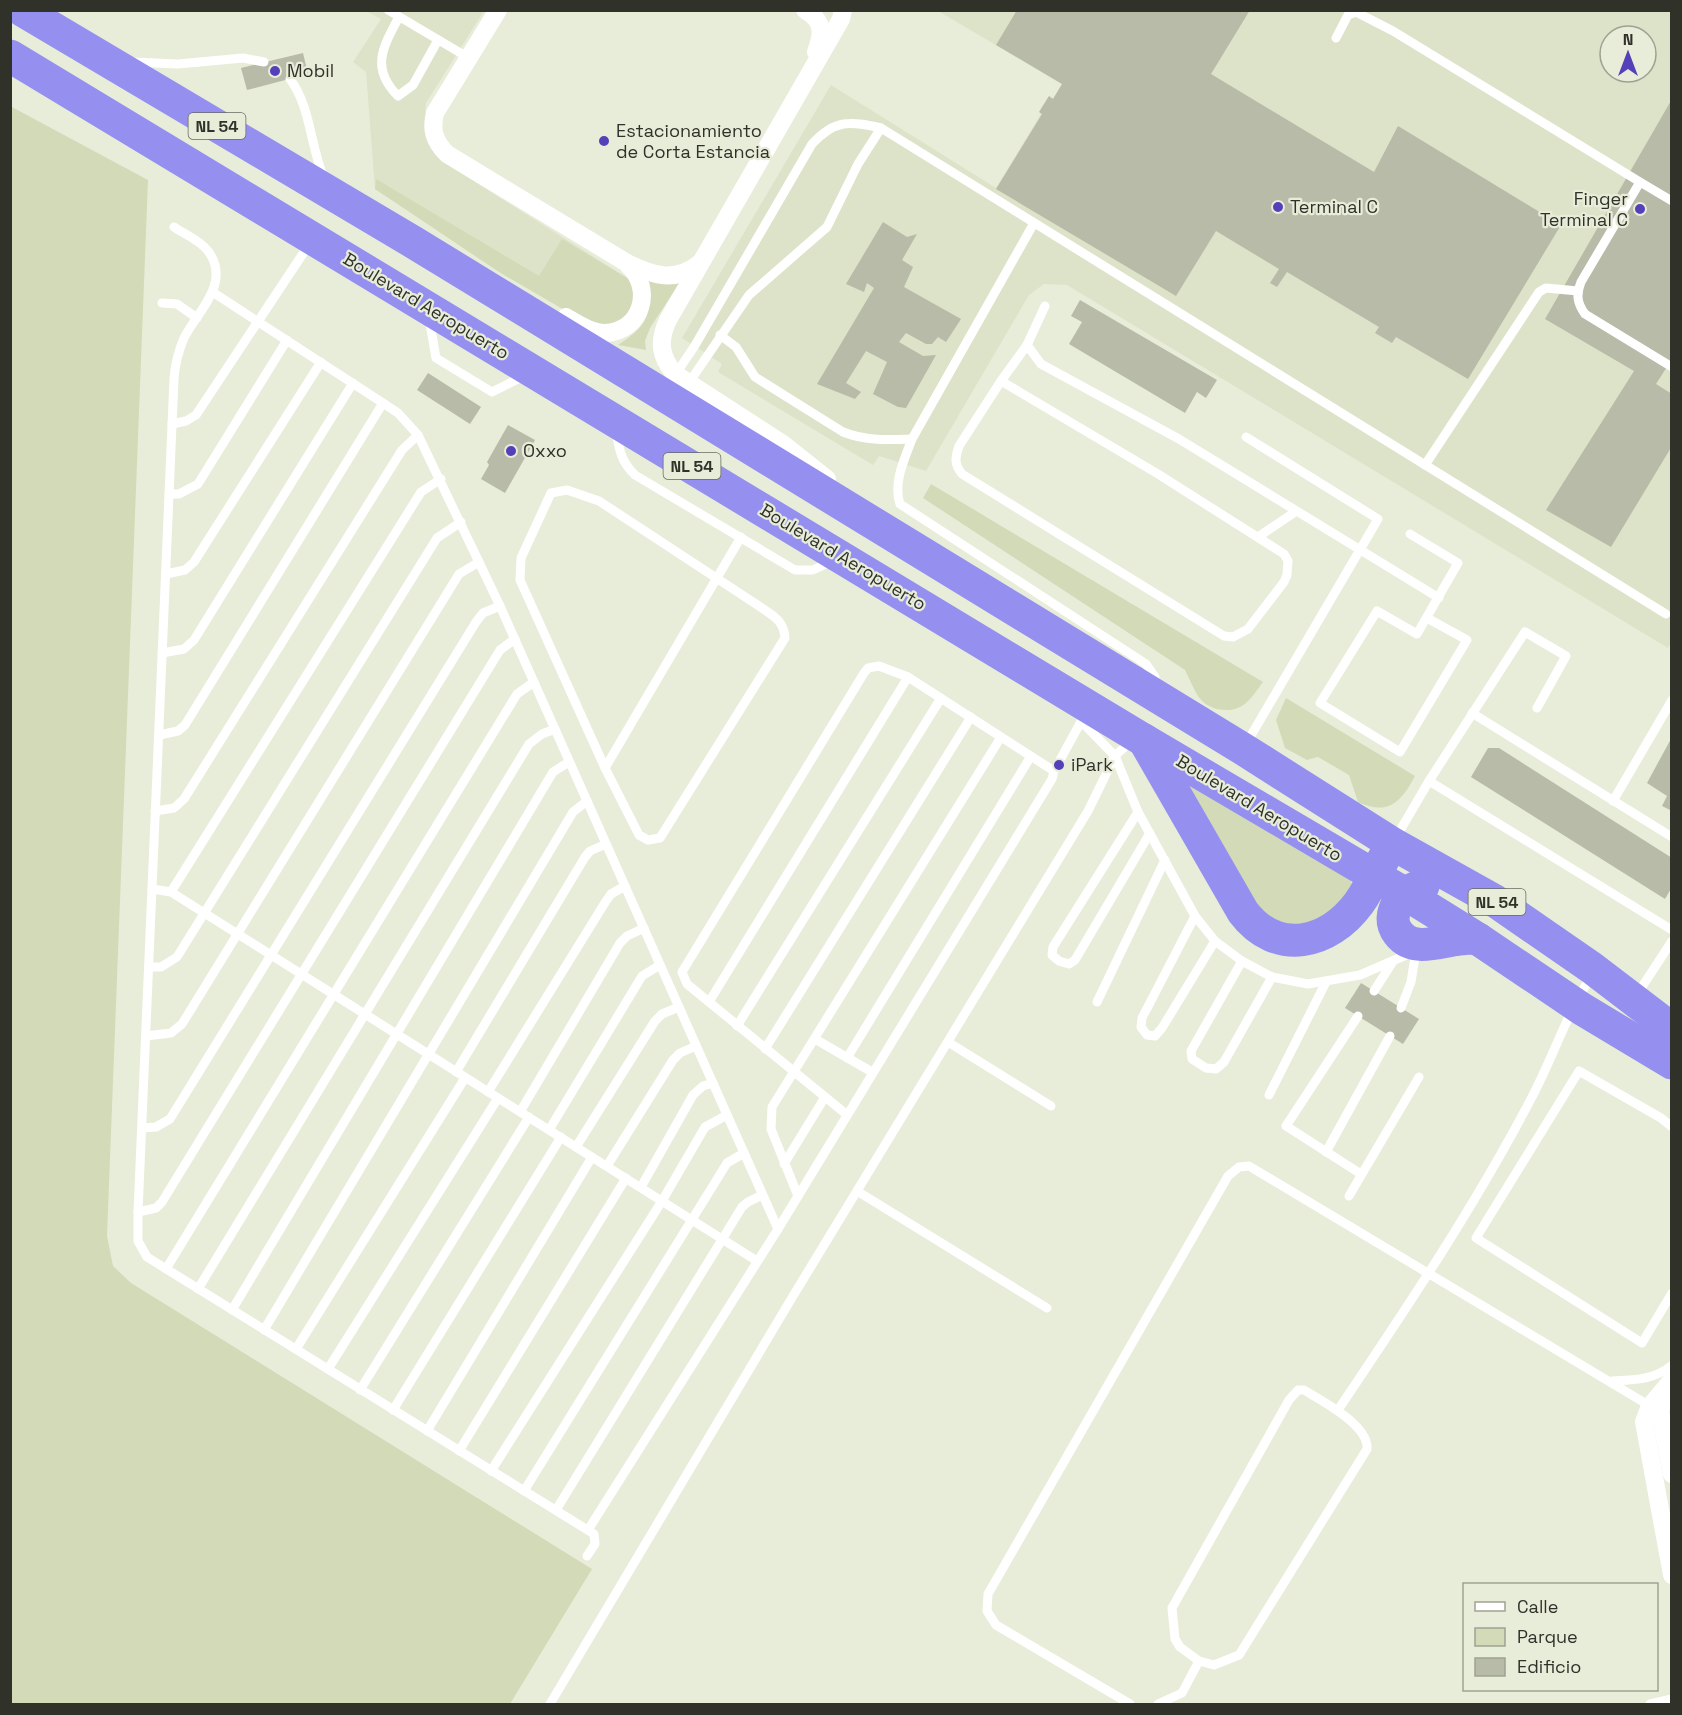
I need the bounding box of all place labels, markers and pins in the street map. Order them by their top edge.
place label: Mobil [287,59,334,82]
marker: Mobil [268,64,282,78]
place label: Estacionamiento de Corta Estancia [616,119,770,163]
marker: Estacionamiento de Corta Estancia [597,134,611,148]
place label: Finger Terminal C [1540,187,1628,231]
place label: Terminal C [1290,195,1378,218]
marker: Terminal C [1271,200,1285,214]
marker: Finger Terminal C [1633,202,1647,216]
place label: Oxxo [523,439,567,462]
marker: Oxxo [504,444,518,458]
place label: iPark [1071,753,1113,776]
marker: iPark [1052,758,1066,772]

